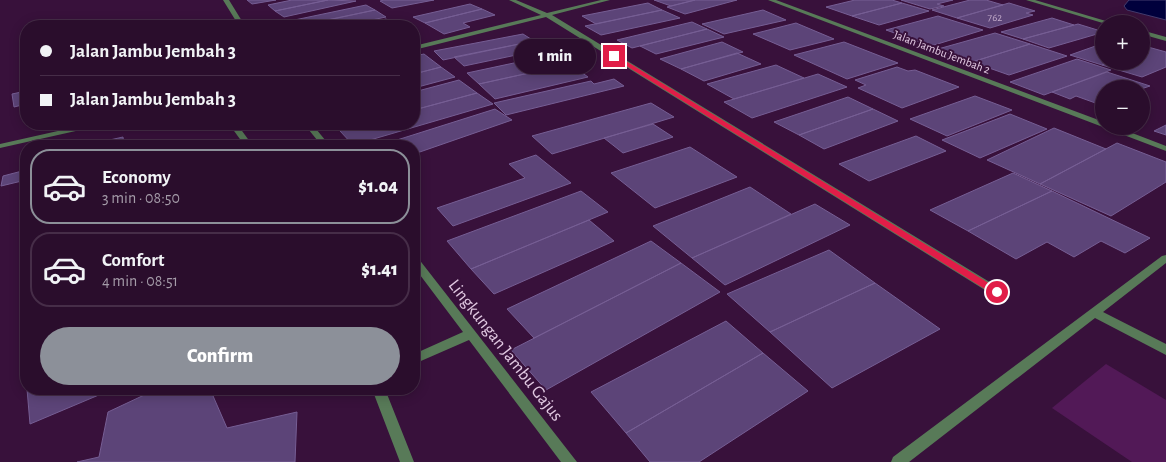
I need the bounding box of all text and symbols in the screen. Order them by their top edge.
house number: 762 [988,12,1002,23]
map controls [1095,15,1150,135]
button: + [1095,15,1150,70]
street label: Jalan Jambu Jembah 2 [892,28,992,76]
callout: 1 min [514,38,596,74]
text: Jalan Jambu Jembah 3 [70,42,236,61]
route end [603,45,625,67]
text: 1 min [538,48,572,64]
button: − [1095,80,1150,135]
text: Jalan Jambu Jembah 3 [70,90,236,109]
icon: car [42,164,87,209]
text: Economy [102,168,171,187]
text: $1.04 [358,177,398,196]
text: 3 min · 08:50 [102,190,180,206]
icon: car [42,247,87,292]
text: Comfort [102,251,164,270]
text: $1.41 [361,260,398,279]
text: 4 min · 08:51 [102,273,178,289]
street label: Lingkungan Jambu Gajus [445,277,566,425]
route start [986,281,1008,303]
button: Confirm [40,327,400,385]

